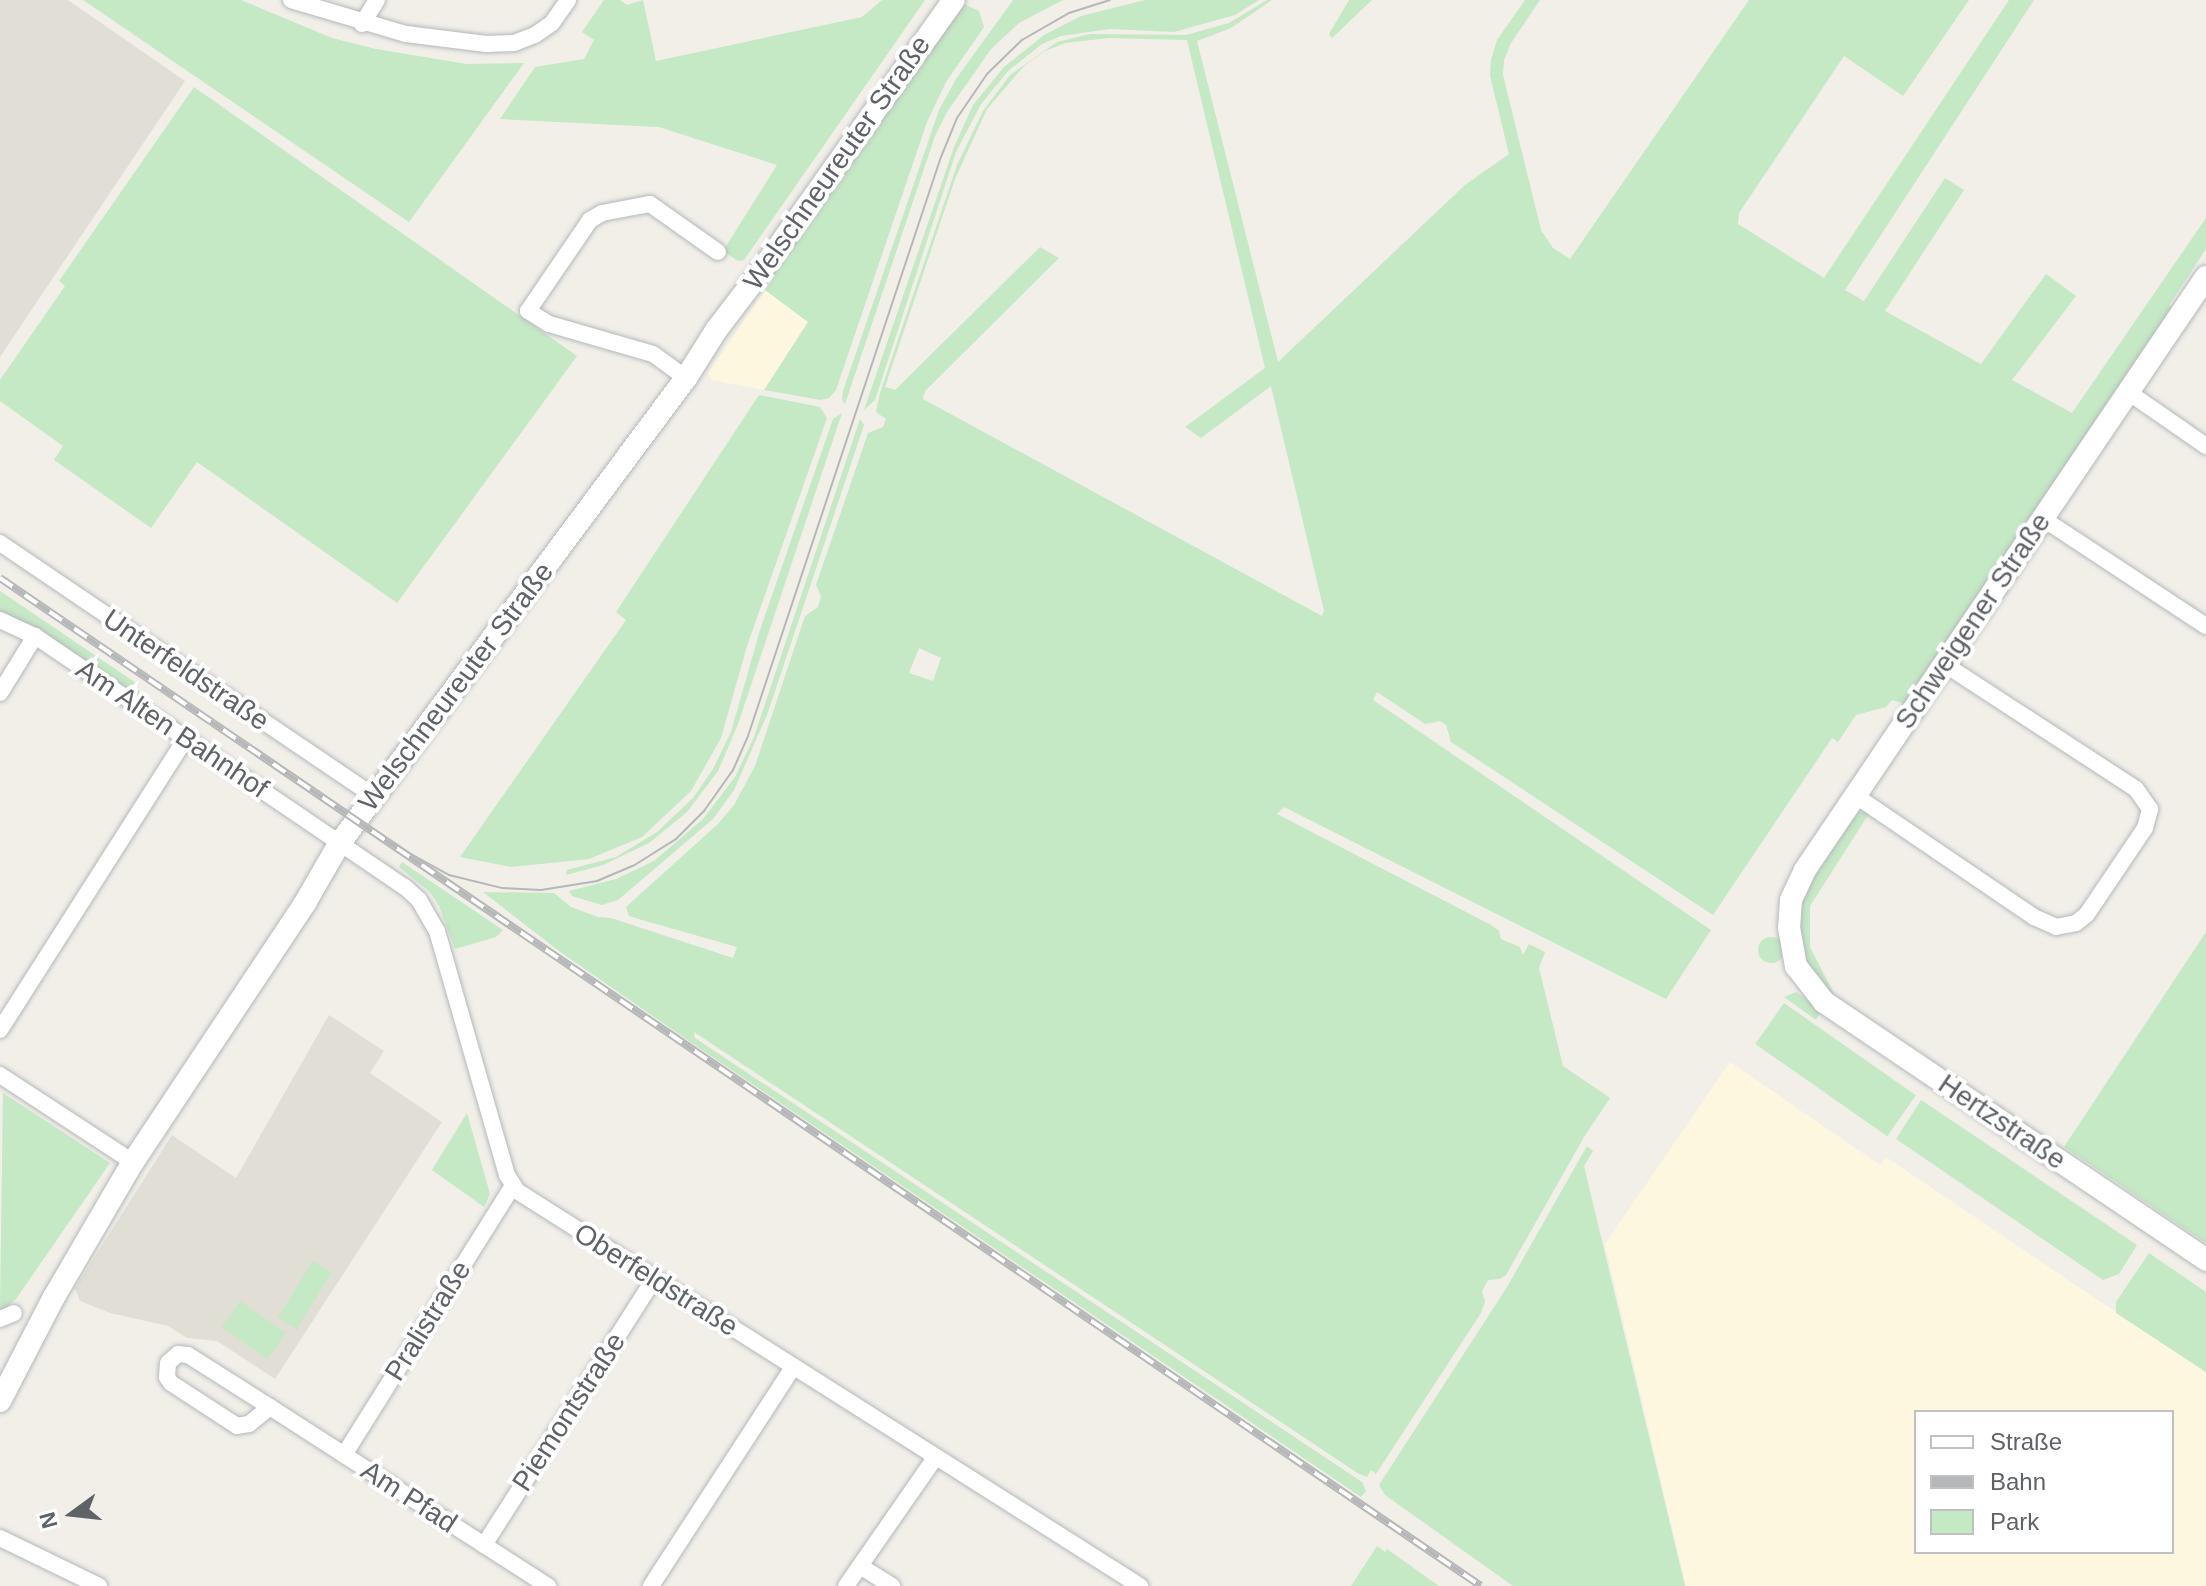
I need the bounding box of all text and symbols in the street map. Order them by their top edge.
street label: Welschneureuter Straße [736,29,938,297]
street label: Schweigener Straße [1888,506,2058,736]
street label: Welschneureuter Straße [351,556,561,818]
street label: Unterfeldstraße [97,602,275,738]
street label: Am Alten Bahnhof [69,652,275,806]
street label: Hertzstraße [1932,1067,2072,1177]
street label: Oberfeldstraße [568,1216,744,1344]
street label: Pralistraße [378,1255,478,1387]
street label: Piemontstraße [505,1327,633,1497]
legend [1914,1410,2174,1554]
text: Straße [1990,1428,2062,1455]
street label: Am Pfad [355,1454,463,1540]
text: Bahn [1990,1468,2046,1495]
north arrow [32,1474,112,1554]
text: Park [1990,1508,2039,1535]
text: N [34,1509,62,1531]

